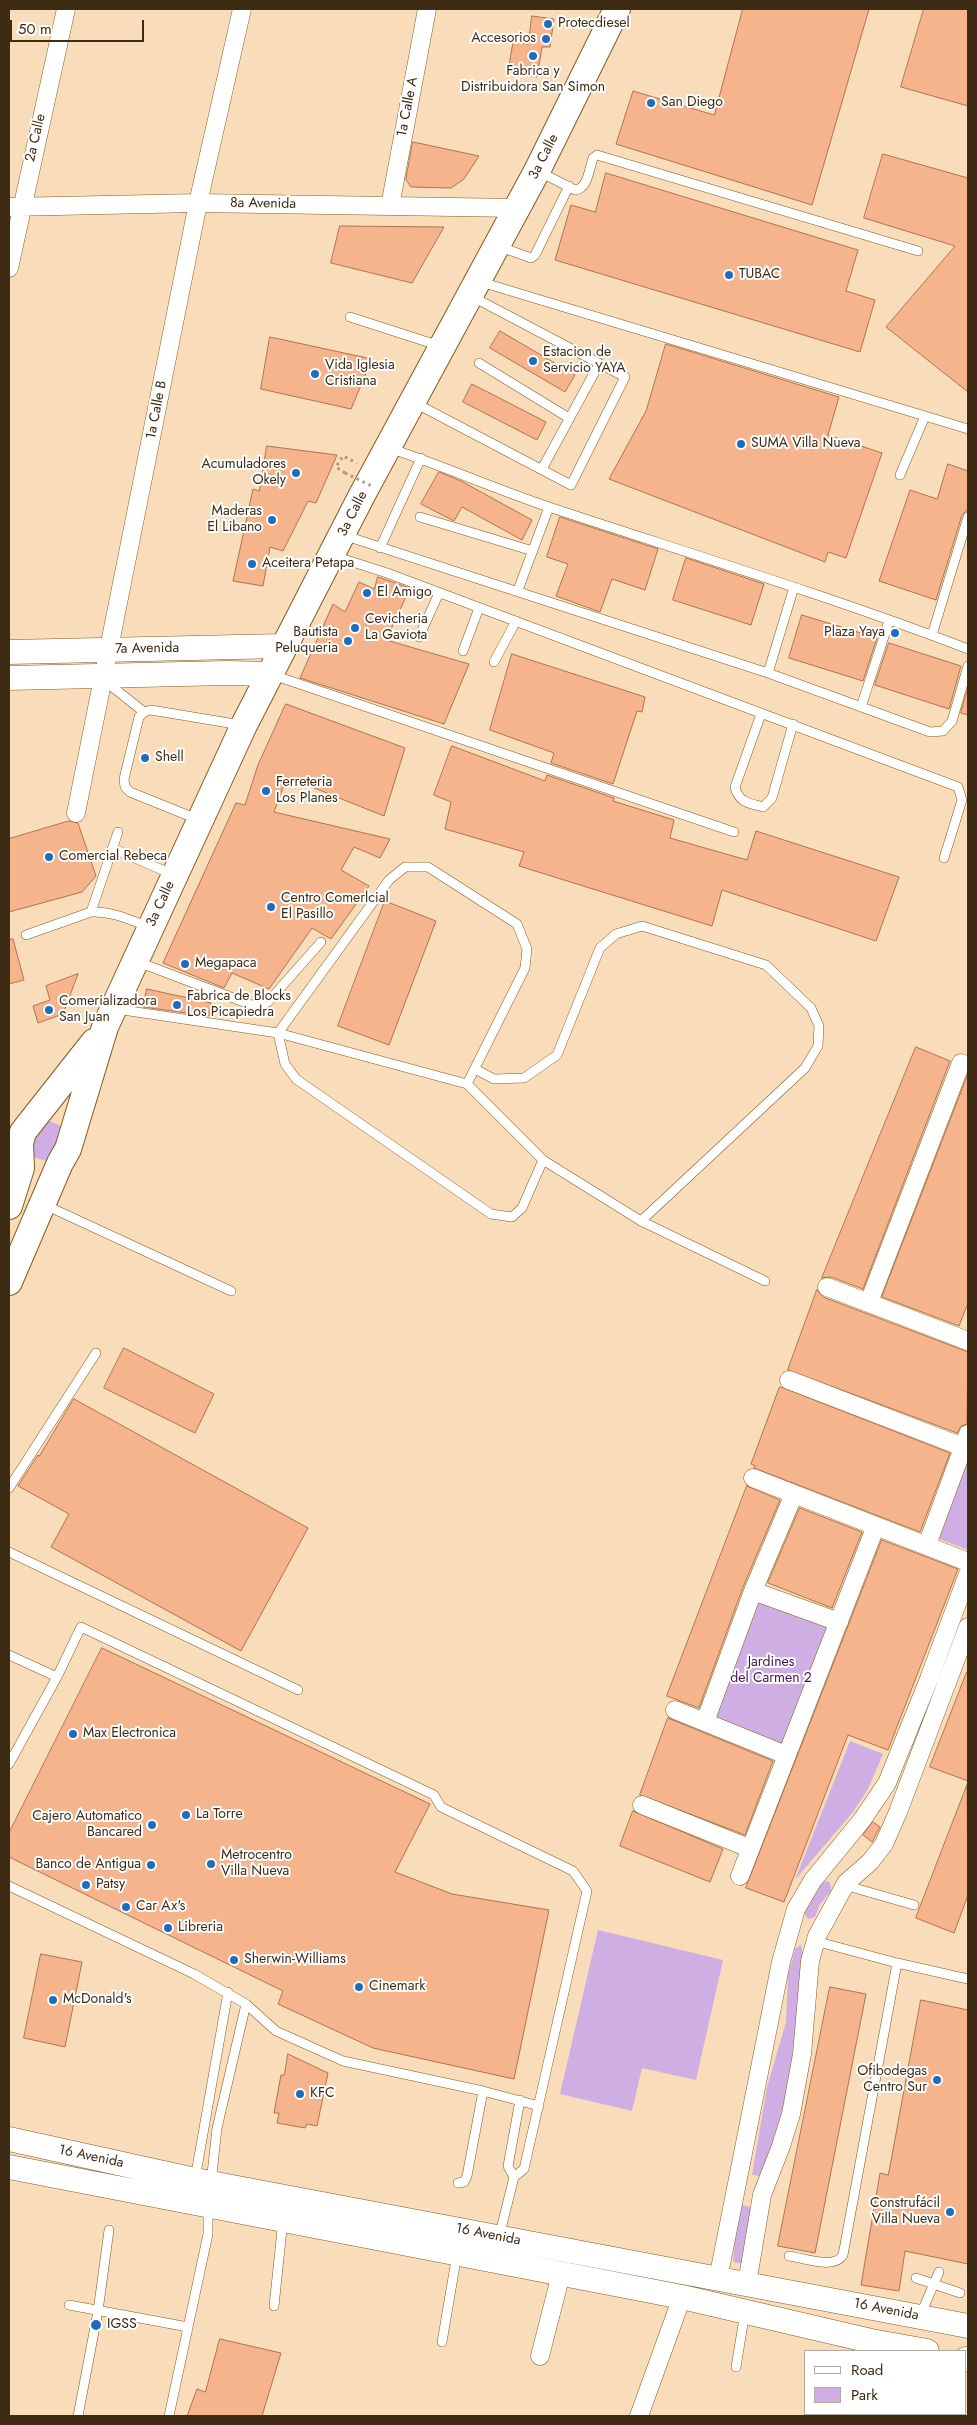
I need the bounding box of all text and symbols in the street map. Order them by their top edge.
scale bar [12,10,146,42]
place label: Protecdiesel [558,16,630,32]
text: 50 m [18,18,52,40]
marker: Protecdiesel [542,18,554,30]
place label: Accesorios [471,31,536,47]
marker: Accesorios [540,33,552,45]
marker: Fabrica y Distribuidora San Simon [527,50,539,62]
place label: Fabrica y Distribuidora San Simon [461,64,605,96]
street label: 1a Calle A [394,76,422,138]
place label: San Diego [661,95,723,111]
marker: San Diego [645,97,657,109]
street label: 2a Calle [22,112,50,164]
street label: 3a Calle [525,132,563,182]
street label: 8a Avenida [230,195,296,213]
place label: TUBAC [739,267,780,283]
marker: TUBAC [723,269,735,281]
place label: Estacion de Servicio YAYA [543,345,625,378]
marker: Estacion de Servicio YAYA [527,355,539,367]
place label: Vida Iglesia Cristiana [325,358,395,391]
marker: Vida Iglesia Cristiana [309,368,321,380]
street label: 1a Calle B [143,379,171,441]
place label: SUMA Villa Nueva [751,436,861,452]
marker: SUMA Villa Nueva [735,438,747,450]
place label: Acumuladores Okely [201,457,286,490]
marker: Acumuladores Okely [290,467,302,479]
street label: 3a Calle [334,489,372,539]
place label: Maderas El Libano [207,504,262,536]
marker: Maderas El Libano [266,514,278,526]
place label: Aceitera Petapa [262,556,354,572]
marker: Aceitera Petapa [246,558,258,570]
place label: El Amigo [377,585,432,601]
marker: El Amigo [361,587,373,599]
place label: Cevicheria La Gaviota [365,612,428,644]
marker: Cevicheria La Gaviota [349,622,361,634]
place label: Bautista Peluqueria [275,625,338,658]
place label: Plaza Yaya [824,625,885,641]
marker: Plaza Yaya [889,627,901,639]
marker: Bautista Peluqueria [342,635,354,647]
street label: 7a Avenida [115,640,179,658]
place label: Shell [155,750,184,766]
marker: Shell [139,752,151,764]
place label: Ferreteria Los Planes [276,775,338,808]
marker: Ferreteria Los Planes [260,785,272,797]
place label: Comercial Rebeca [59,849,167,865]
marker: Comercial Rebeca [43,851,55,863]
street label: 3a Calle [143,878,179,930]
place label: Centro Comerlcial El Pasillo [281,891,389,924]
marker: Centro Comerlcial El Pasillo [265,901,277,913]
place label: Megapaca [195,956,256,972]
marker: Megapaca [179,958,191,970]
place label: Fabrica de Blocks Los Picapiedra [187,989,291,1022]
place label: Comerializadora San Juan [59,994,157,1026]
marker: Fabrica de Blocks Los Picapiedra [171,999,183,1011]
marker: Comerializadora San Juan [43,1004,55,1016]
park label: Jardines del Carmen 2 [730,1655,812,1688]
place label: Max Electronica [83,1726,176,1742]
marker: Max Electronica [67,1728,79,1740]
place label: La Torre [196,1807,243,1823]
place label: Cajero Automatico Bancared [32,1809,142,1841]
marker: La Torre [180,1809,192,1821]
marker: Cajero Automatico Bancared [146,1819,158,1831]
place label: Metrocentro Villa Nueva [221,1848,292,1880]
place label: Banco de Antigua [36,1857,141,1873]
marker: Metrocentro Villa Nueva [205,1858,217,1870]
marker: Banco de Antigua [145,1859,157,1871]
place label: Patsy [96,1877,125,1893]
marker: Patsy [80,1879,92,1891]
place label: Car Ax's [136,1899,185,1915]
marker: Car Ax's [120,1901,132,1913]
place label: Libreria [178,1920,223,1936]
marker: Libreria [162,1922,174,1934]
place label: Sherwin-Williams [244,1952,346,1968]
marker: Sherwin-Williams [228,1954,240,1966]
place label: Cinemark [369,1979,425,1995]
marker: Cinemark [353,1981,365,1993]
place label: McDonald's [63,1992,132,2008]
marker: McDonald's [47,1994,59,2006]
place label: Ofibodegas Centro Sur [857,2064,927,2096]
marker: Ofibodegas Centro Sur [931,2074,943,2086]
place label: KFC [310,2086,334,2102]
marker: KFC [294,2088,306,2100]
street label: 16 Avenida [57,2142,125,2172]
place label: Construfácil Villa Nueva [870,2196,940,2228]
marker: Construfácil Villa Nueva [944,2206,956,2218]
street label: 16 Avenida [454,2220,522,2250]
street label: 16 Avenida [852,2295,920,2325]
place label: IGSS [107,2317,137,2333]
marker: IGSS [89,2318,103,2332]
legend [804,2350,967,2415]
text: Road [851,2359,883,2381]
text: Park [851,2384,878,2406]

